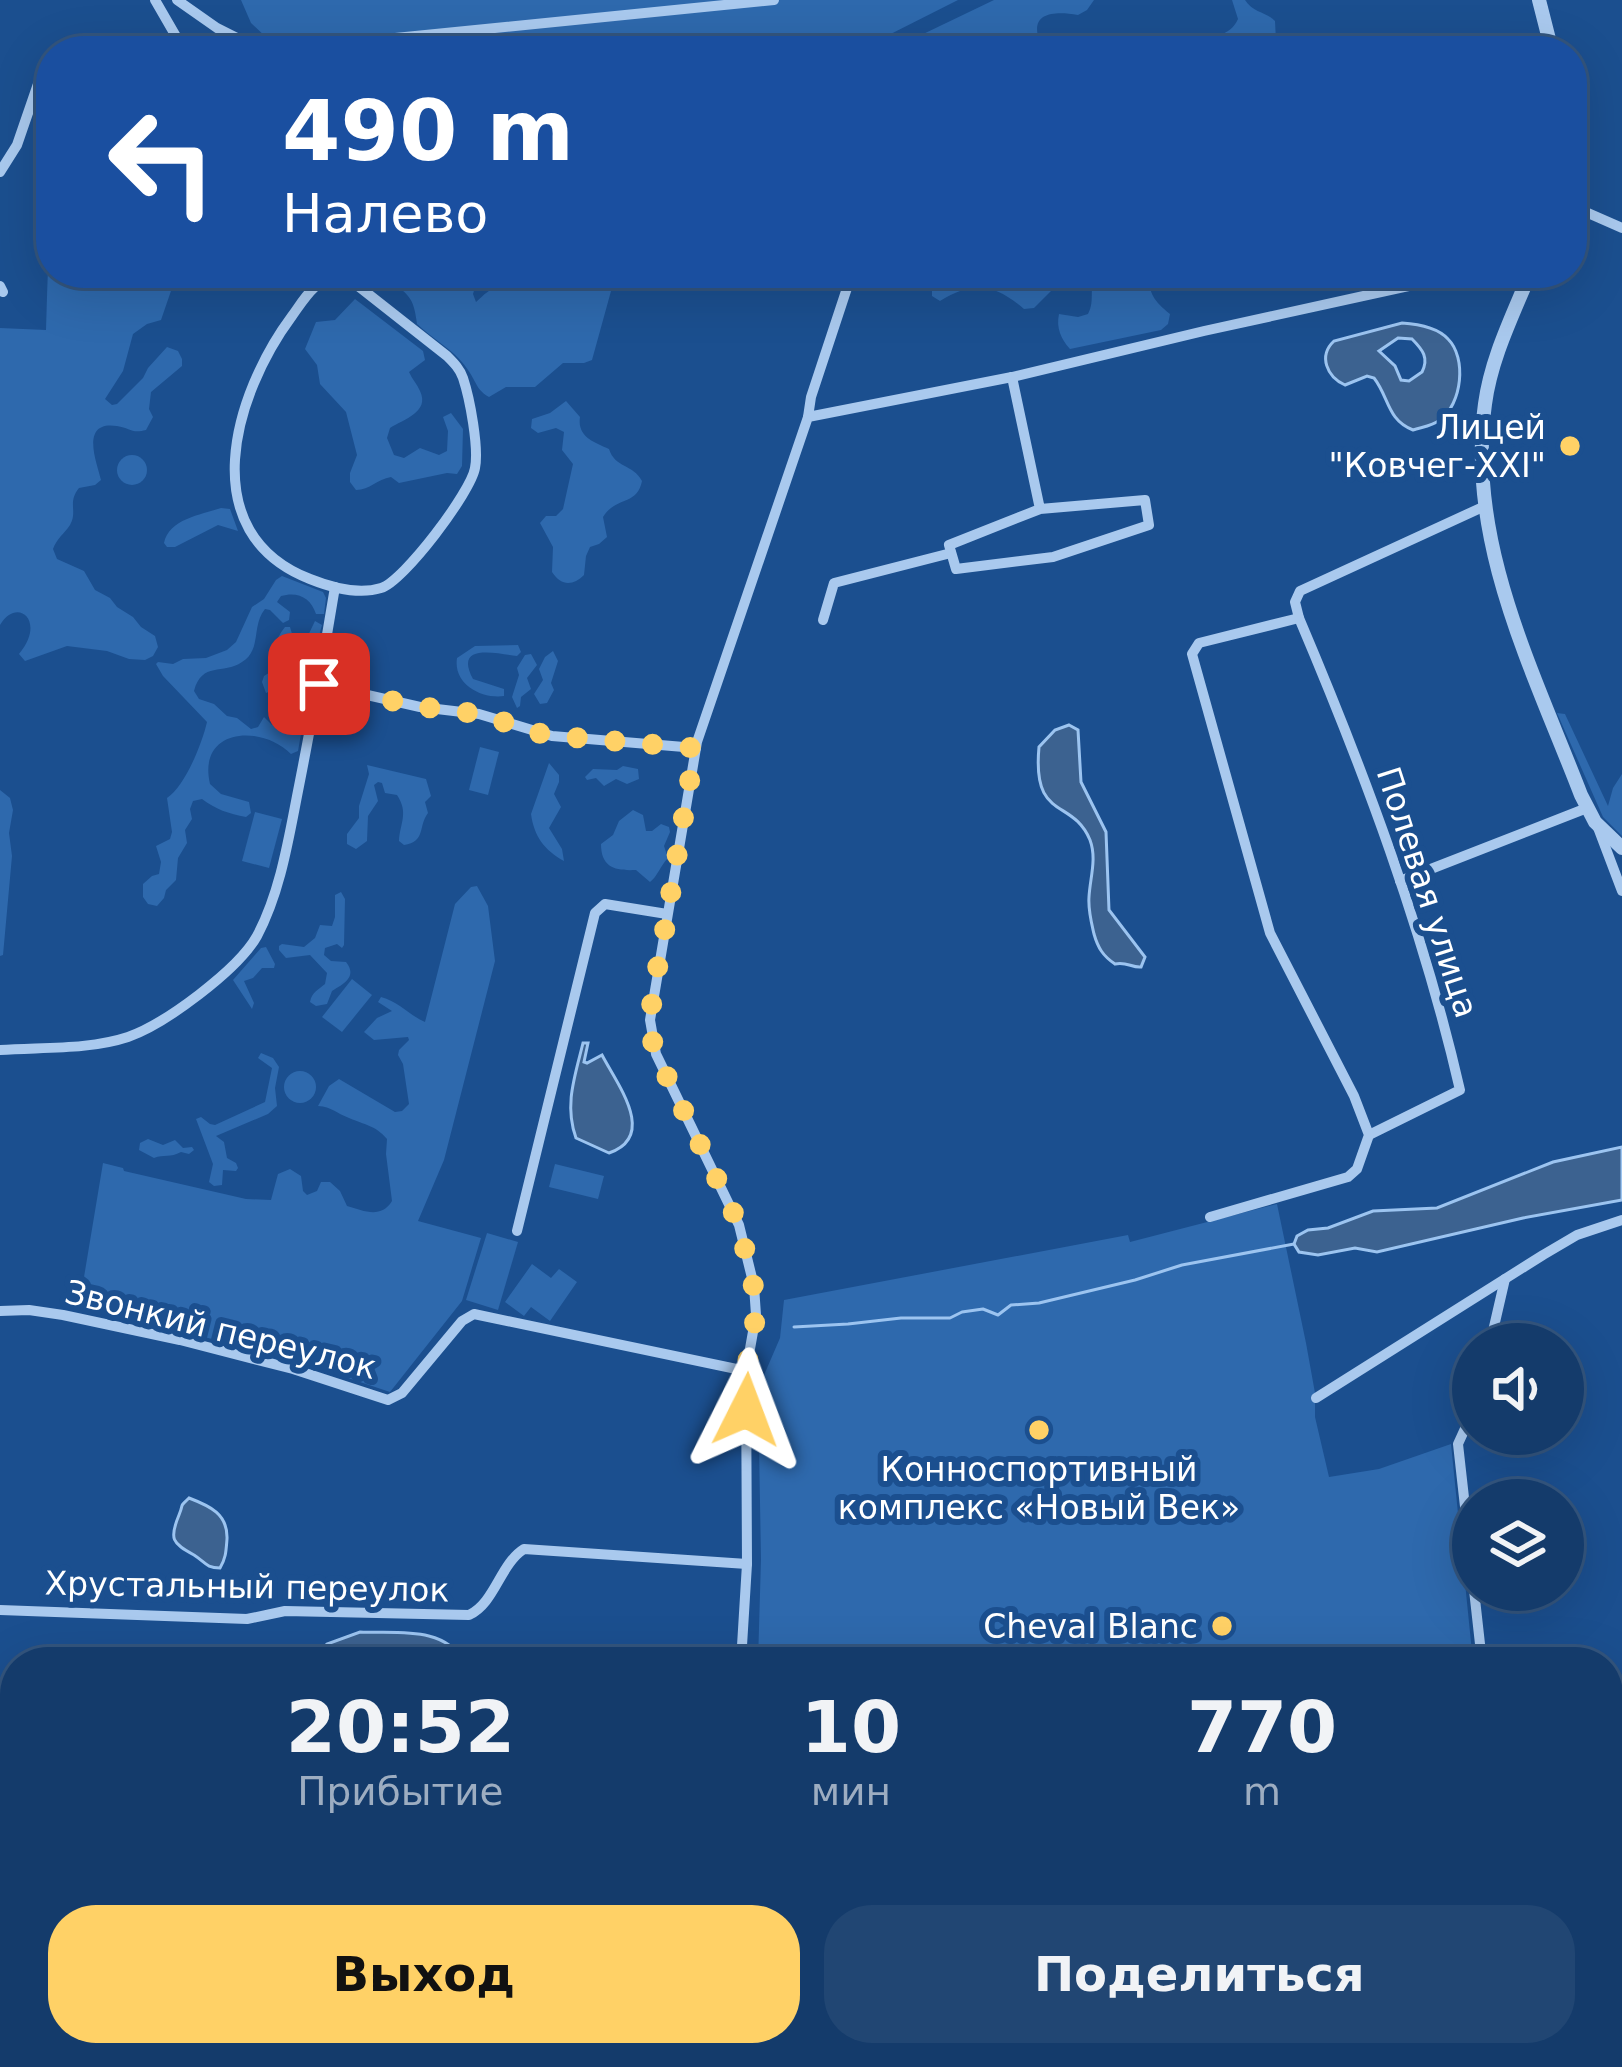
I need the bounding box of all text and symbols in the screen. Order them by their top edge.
text: 490 m [282,82,574,180]
icon: left [84,84,240,240]
text: Налево [282,182,488,245]
place label: Лицей "Ковчег-XXI" [1329,408,1546,485]
marker: Лицей "Ковчег-XXI" [1557,433,1583,459]
pin [268,633,370,735]
icon: arrive [286,651,352,717]
street label: Полевая улица [1369,762,1486,1022]
street label: Звонкий переулок [61,1272,381,1387]
map controls [1452,1323,1584,1611]
button: sound [1452,1323,1584,1455]
position arrow [683,1347,809,1473]
marker: Конноспортивный комплекс «Новый Век» [1026,1417,1052,1443]
place label: Конноспортивный комплекс «Новый Век» [838,1450,1240,1527]
button: layers [1452,1479,1584,1611]
street label: Хрустальный переулок [44,1563,450,1610]
place label: Cheval Blanc [983,1607,1198,1646]
marker: Cheval Blanc [1209,1613,1235,1639]
text: 20:52 [286,1685,515,1769]
text: 10 [801,1685,901,1769]
text: 770 [1187,1685,1337,1769]
text: Прибытие [297,1769,504,1814]
text: мин [811,1769,891,1814]
text: m [1243,1769,1281,1814]
button: Выход [48,1905,800,2043]
button: Поделиться [824,1905,1575,2043]

